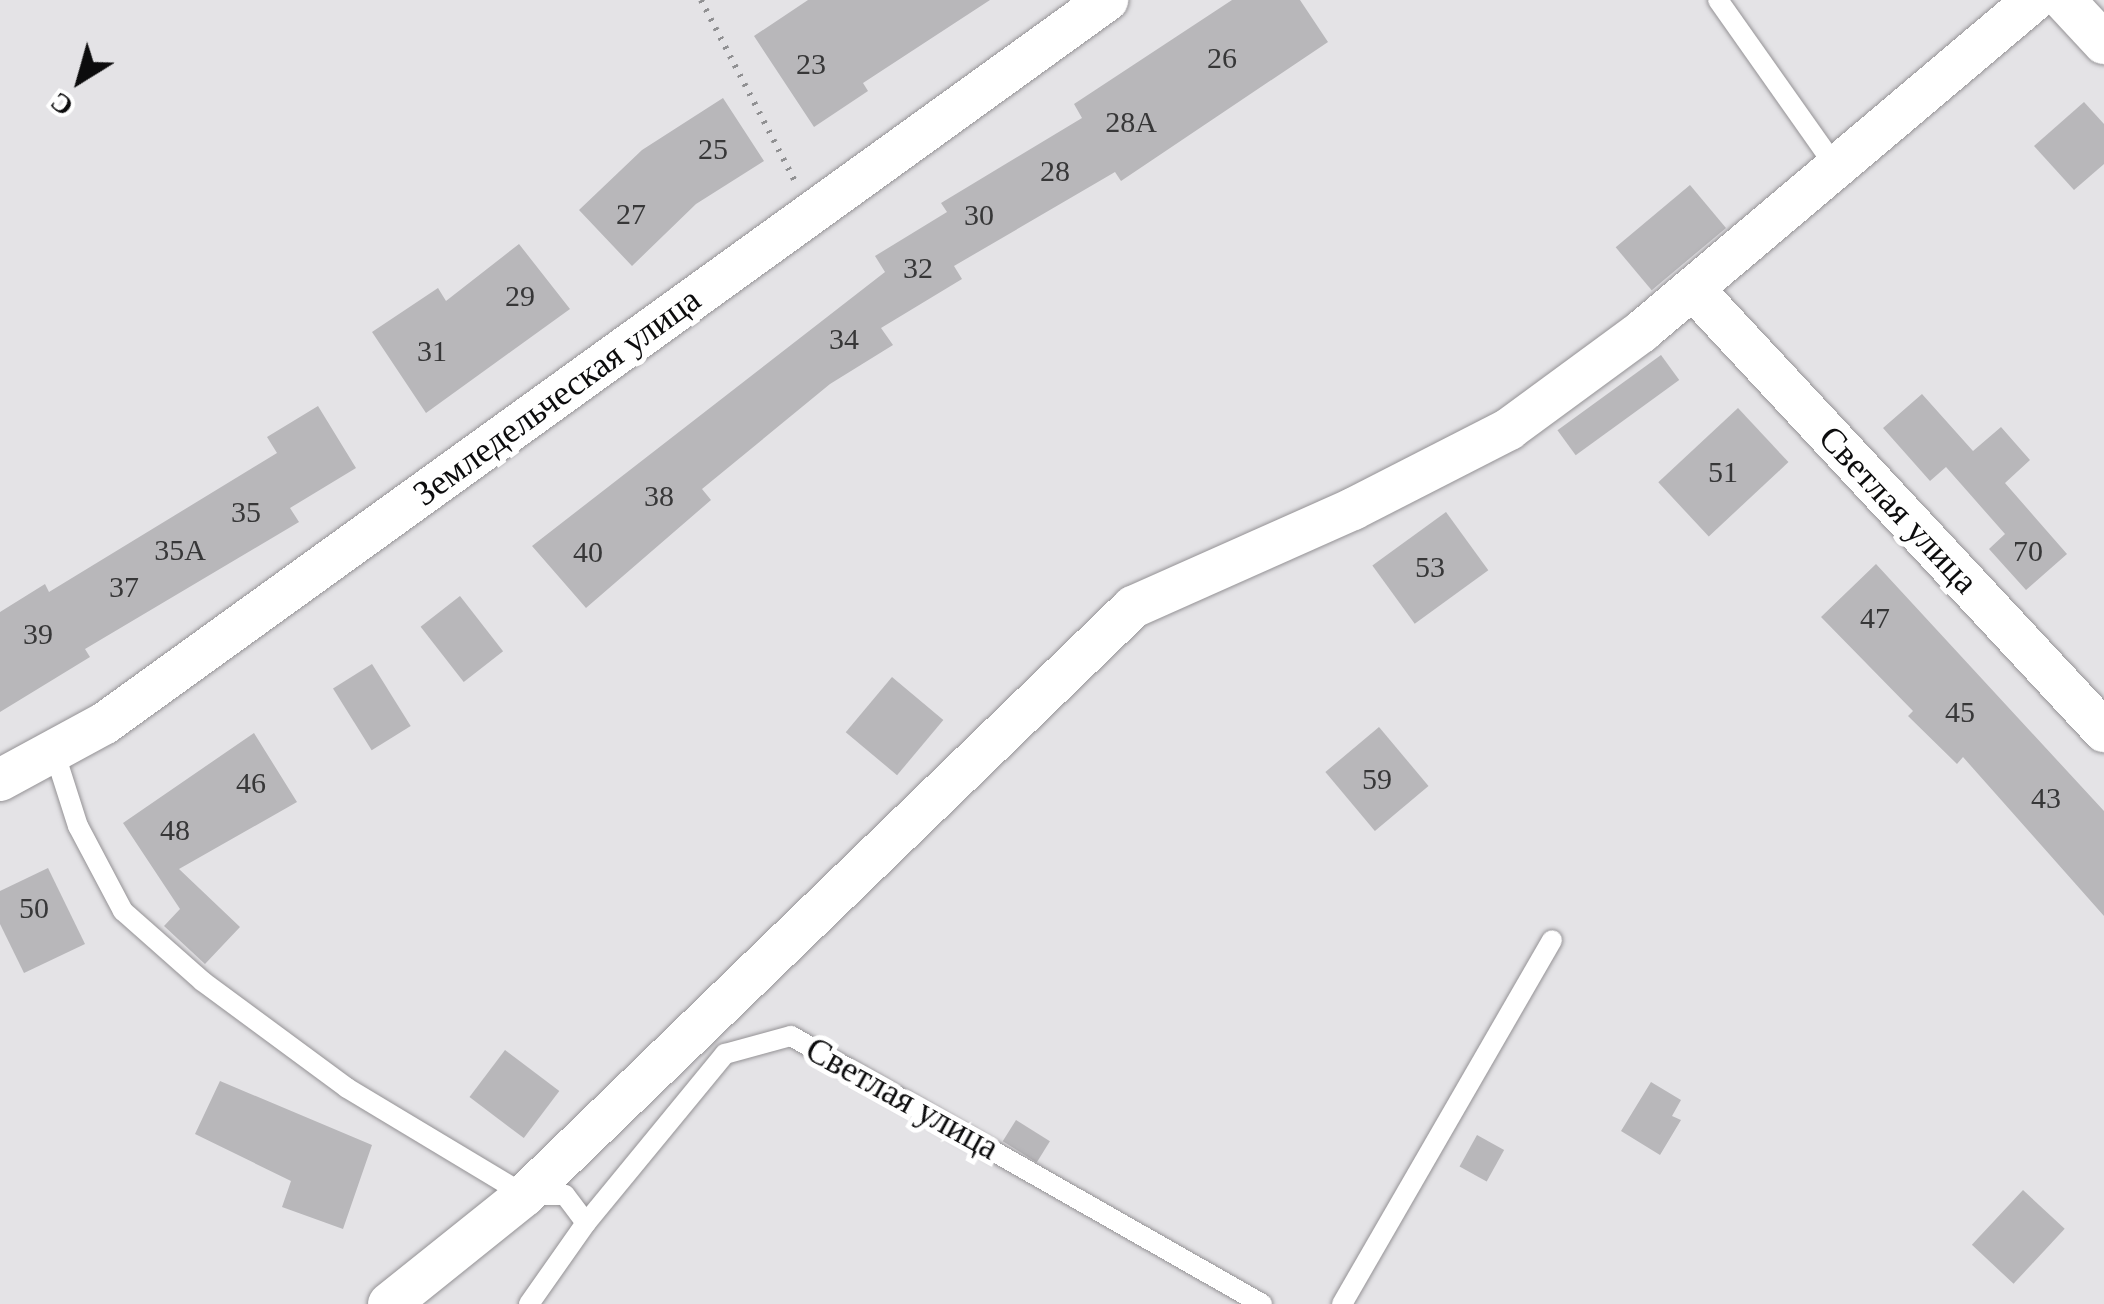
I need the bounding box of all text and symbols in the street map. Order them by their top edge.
north arrow [30,30,130,130]
house number: 26 [1207,40,1237,76]
house number: 23 [796,46,826,82]
text: С [44,86,79,123]
house number: 28А [1105,104,1157,140]
house number: 25 [698,131,728,167]
house number: 28 [1040,153,1070,189]
house number: 27 [616,196,646,232]
house number: 30 [964,197,994,233]
house number: 32 [903,250,933,286]
house number: 29 [505,278,535,314]
street label: Земледельческая улица [405,279,709,515]
house number: 34 [829,321,859,357]
house number: 31 [417,333,447,369]
street label: Светлая улица [1810,417,1986,603]
house number: 51 [1708,454,1738,490]
house number: 38 [644,478,674,514]
house number: 35 [231,494,261,530]
house number: 35А [154,532,206,568]
house number: 70 [2013,533,2043,569]
house number: 40 [573,534,603,570]
house number: 53 [1415,549,1445,585]
house number: 37 [109,569,139,605]
house number: 47 [1860,600,1890,636]
house number: 39 [23,616,53,652]
house number: 45 [1945,694,1975,730]
house number: 59 [1362,761,1392,797]
house number: 46 [236,765,266,801]
house number: 43 [2031,780,2061,816]
house number: 48 [160,812,190,848]
house number: 50 [19,890,49,926]
street label: Светлая улица [798,1029,1006,1169]

